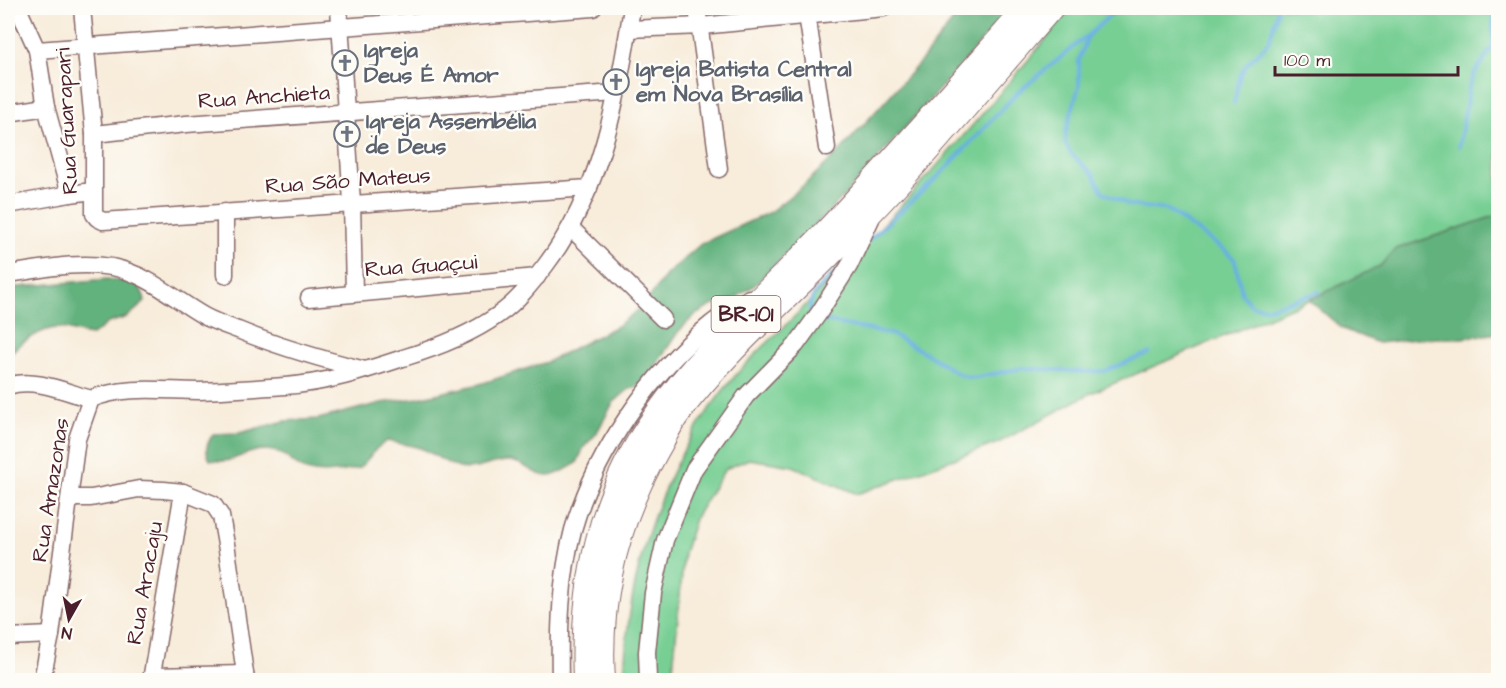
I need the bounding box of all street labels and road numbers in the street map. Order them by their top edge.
street label: Rua Guarapari [48,47,86,195]
street label: Rua Anchieta [197,77,331,117]
street label: Rua São Mateus [264,160,432,202]
street label: Rua Guaçui [364,247,478,285]
road number: BR-101 [712,296,780,332]
street label: Rua Amazonas [24,416,78,564]
street label: Rua Aracaju [119,519,171,647]

